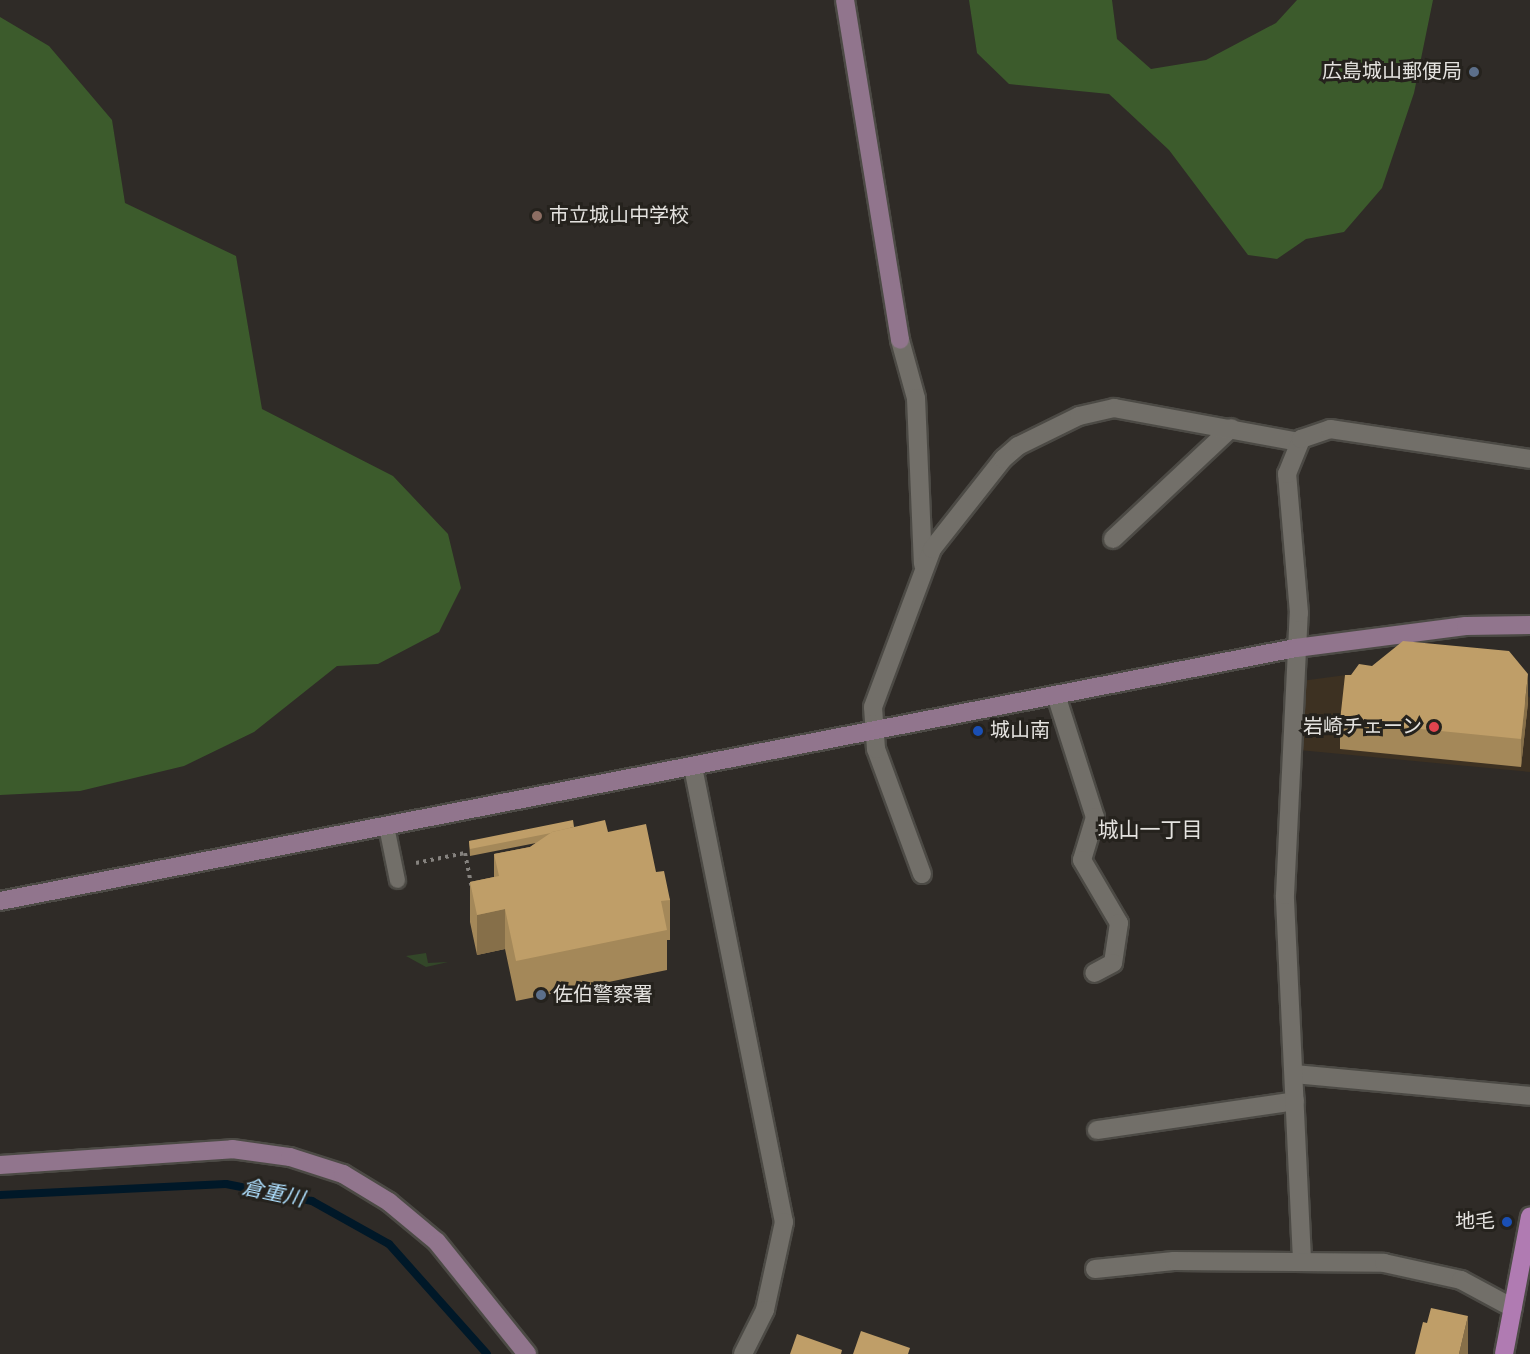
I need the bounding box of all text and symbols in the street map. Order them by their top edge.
place label: 広島城山郵便局 [1322,60,1462,84]
marker: 広島城山郵便局 [1467,65,1481,79]
place label: 市立城山中学校 [549,204,689,228]
marker: 市立城山中学校 [530,209,544,223]
place label: 岩崎チェーン [1302,715,1422,739]
place label: 城山南 [990,719,1050,743]
marker: 岩崎チェーン [1427,720,1441,734]
marker: 城山南 [971,724,985,738]
district label: 城山一丁目 [1098,818,1202,844]
place label: 佐伯警察署 [553,983,653,1007]
marker: 佐伯警察署 [534,988,548,1002]
water label: 倉重川 [240,1175,306,1213]
place label: 地毛 [1455,1210,1495,1234]
marker: 地毛 [1500,1215,1514,1229]

